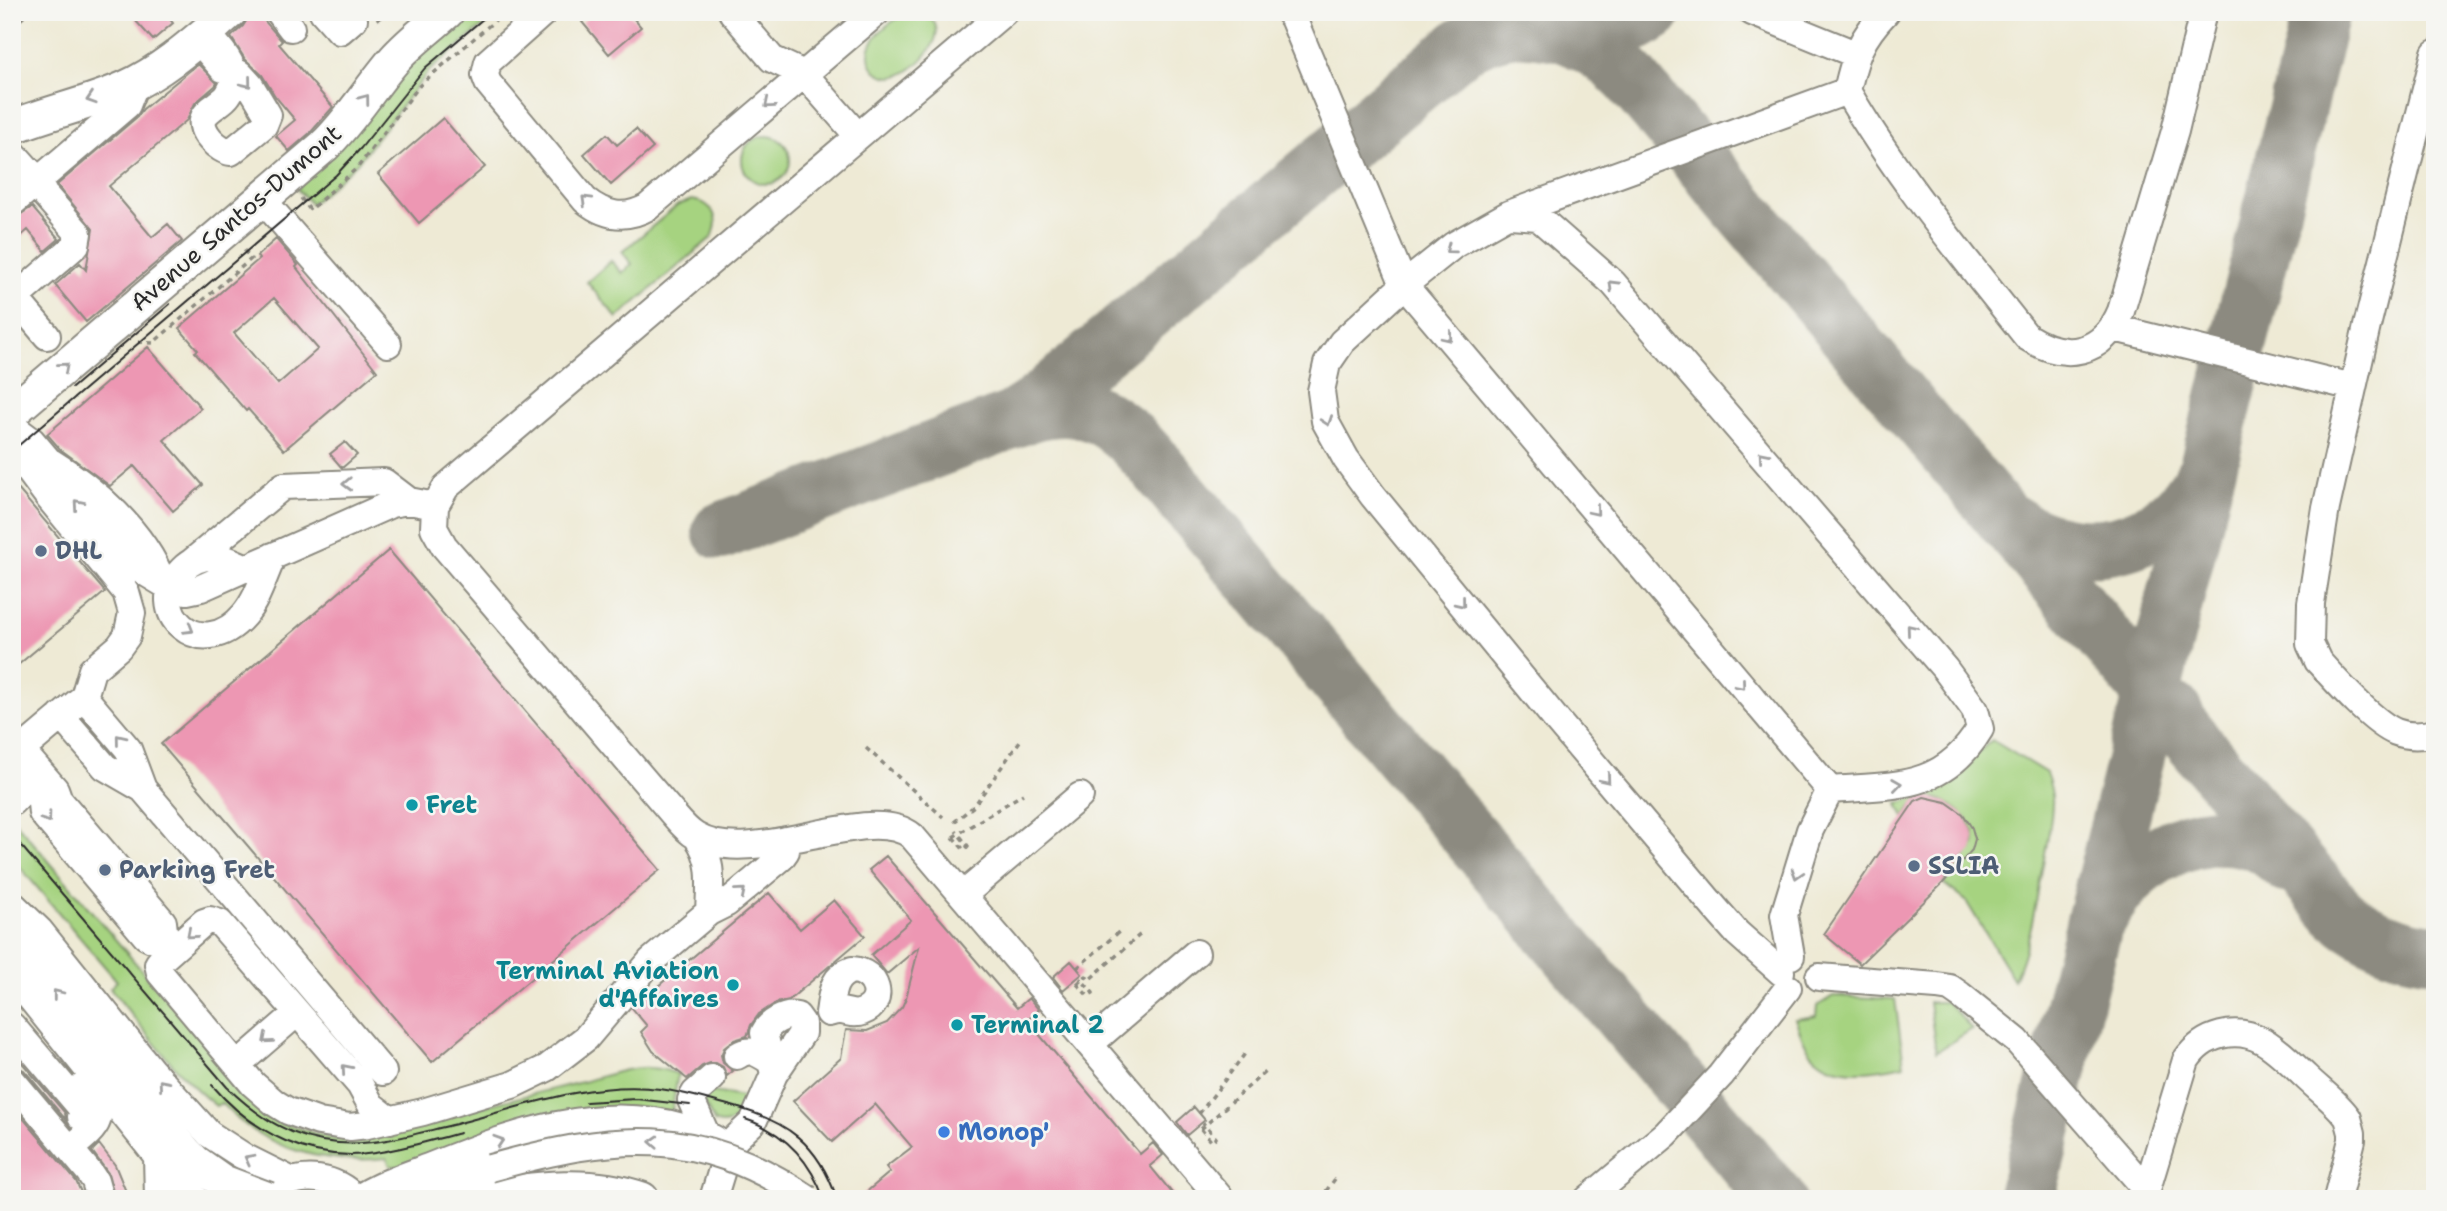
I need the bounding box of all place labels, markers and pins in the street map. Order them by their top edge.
place label: DHL [55,535,102,567]
marker: DHL [33,543,49,559]
place label: Fret [426,789,478,821]
marker: Fret [404,797,420,813]
place label: SSLIA [1928,850,1999,882]
place label: Parking Fret [119,854,275,886]
marker: SSLIA [1906,858,1922,874]
marker: Parking Fret [97,862,113,878]
place label: Terminal Aviation d'Affaires [496,955,719,1015]
marker: Terminal Aviation d'Affaires [725,977,741,993]
place label: Terminal 2 [971,1009,1105,1041]
marker: Terminal 2 [949,1017,965,1033]
place label: Monop' [958,1116,1049,1148]
marker: Monop' [936,1124,952,1140]

